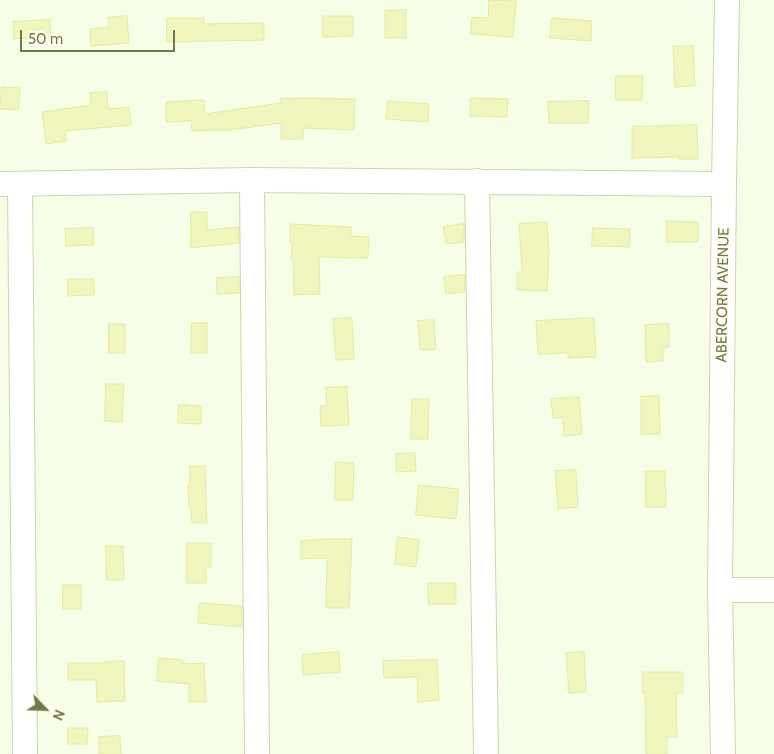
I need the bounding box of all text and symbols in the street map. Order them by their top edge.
scale bar [22,20,178,52]
text: 50 m [28,30,63,48]
street label: ABERCORN AVENUE [713,227,733,363]
north arrow [20,684,70,734]
text: N [48,707,69,723]

